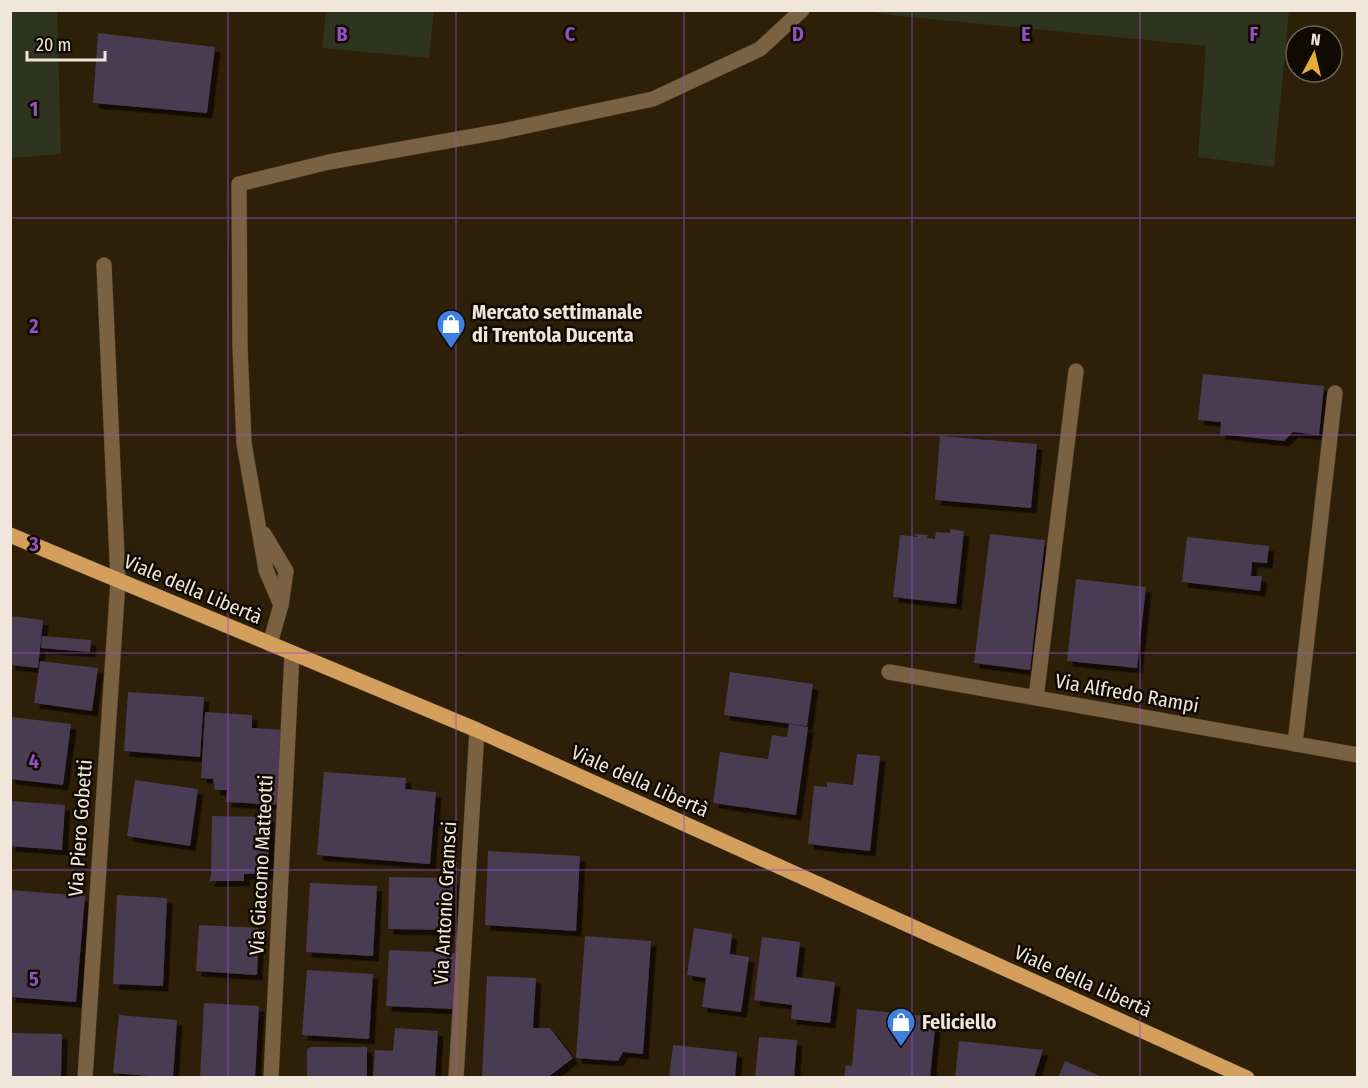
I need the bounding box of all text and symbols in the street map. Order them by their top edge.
text: B [336,22,348,46]
text: C [565,22,576,46]
text: D [792,22,804,46]
text: E [1021,22,1031,46]
text: F [1250,22,1259,46]
scale bar [27,24,105,62]
north arrow [1284,24,1344,84]
text: N [1310,30,1322,50]
text: 20 m [36,34,71,56]
text: 1 [30,97,38,121]
place label: Mercato settimanale di Trentola Ducenta [472,300,642,347]
shop icon: Mercato settimanale di Trentola Ducenta [435,308,467,350]
text: 2 [28,314,39,338]
text: 3 [28,532,39,556]
street label: Viale della Libertà [120,549,266,629]
street label: Via Alfredo Rampi [1053,669,1201,717]
street label: Viale della Libertà [568,740,712,822]
text: 4 [29,749,39,773]
street label: Via Piero Gobetti [63,759,97,897]
street label: Via Giacomo Matteotti [244,774,278,956]
street label: Via Antonio Gramsci [429,821,461,985]
street label: Viale della Libertà [1011,940,1155,1022]
text: 5 [29,967,39,991]
shop icon: Feliciello [885,1006,917,1048]
place label: Feliciello [922,1010,997,1034]

